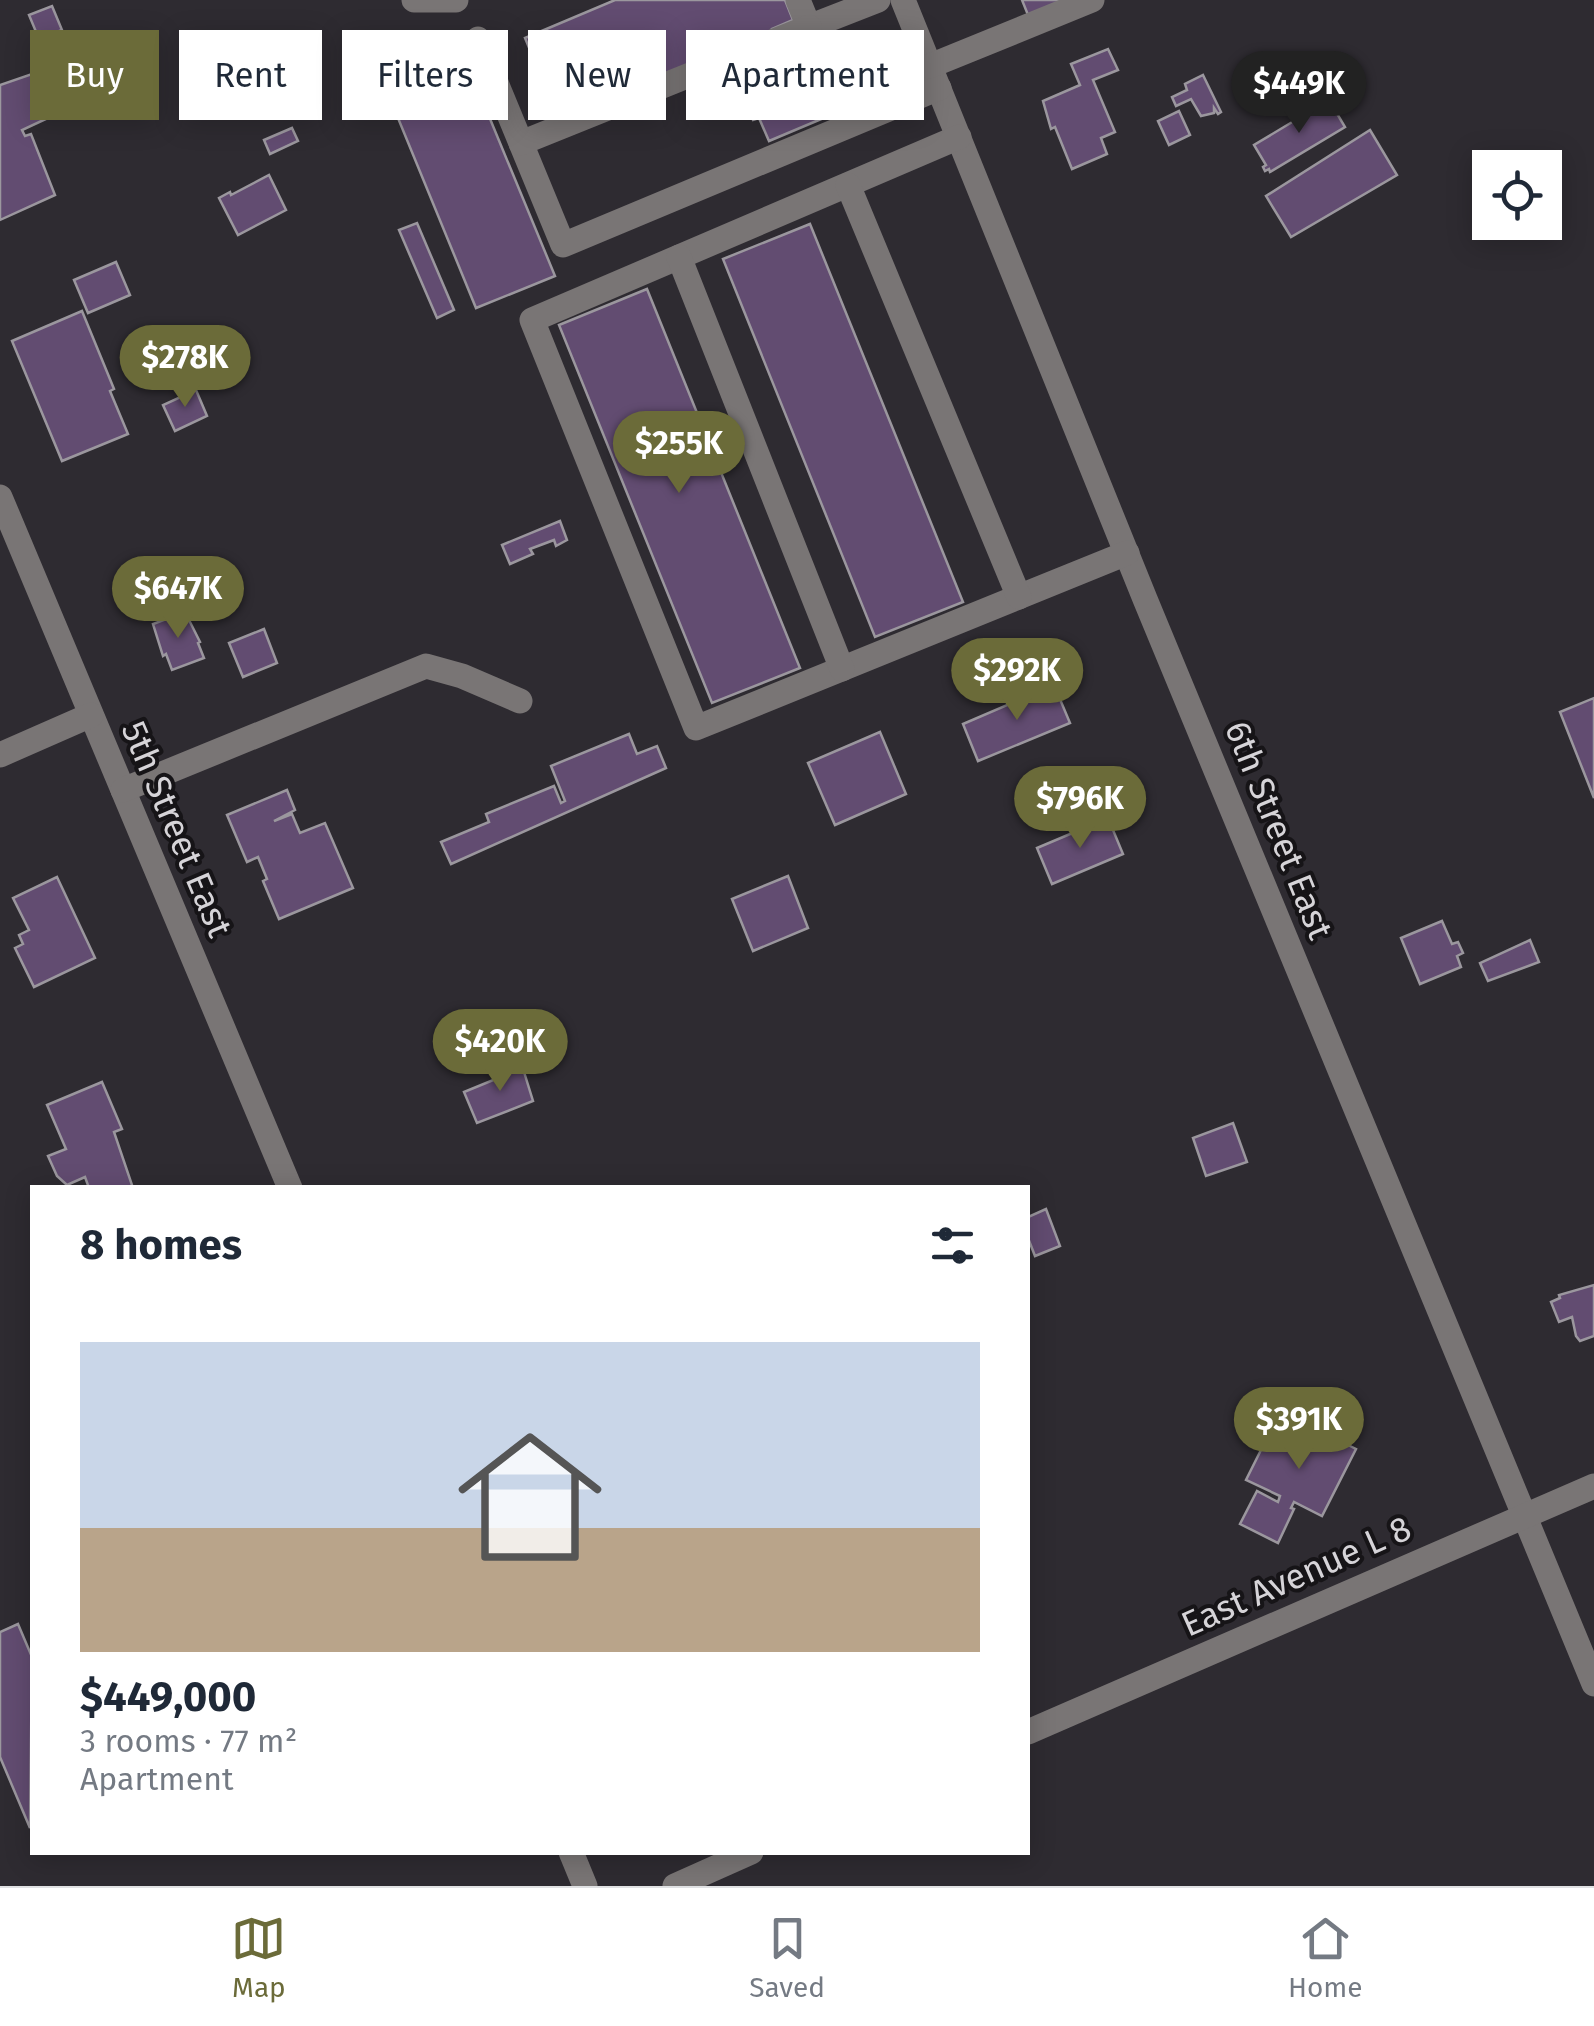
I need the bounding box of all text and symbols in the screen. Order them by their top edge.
chip: Buy [30,30,159,120]
chip: Rent [179,30,322,120]
chip: Filters [342,30,508,120]
chip: New [528,30,666,120]
chip: Apartment [686,30,924,120]
pin: $449K [1229,51,1369,136]
text: $449K [1253,64,1345,102]
map controls [1472,150,1562,240]
button: locate [1472,150,1562,240]
pin: $278K [115,325,255,410]
text: $278K [142,338,228,376]
pin: $255K [609,411,749,496]
text: $255K [635,424,723,462]
pin: $647K [108,556,248,641]
text: $647K [134,569,222,607]
pin: $292K [947,638,1087,723]
text: $292K [973,651,1061,689]
street label: 5th Street East [113,715,241,943]
street label: 6th Street East [1216,715,1342,945]
pin: $796K [1010,766,1150,851]
text: $796K [1036,779,1124,817]
pin: $420K [430,1009,570,1094]
text: $420K [455,1022,545,1060]
icon: filters [925,1218,980,1273]
text: 8 homes [80,1220,242,1270]
pin: $391K [1229,1387,1369,1472]
text: $391K [1256,1400,1342,1438]
icon: home [440,1407,620,1587]
street label: East Avenue L 8 [1175,1507,1417,1645]
text: $449,000 [80,1672,256,1722]
text: 3 rooms · 77 m² [80,1722,297,1760]
text: Apartment [80,1760,234,1798]
tab: Map [231,1911,286,2004]
tab: Saved [749,1911,825,2004]
tab: Home [1288,1911,1363,2004]

